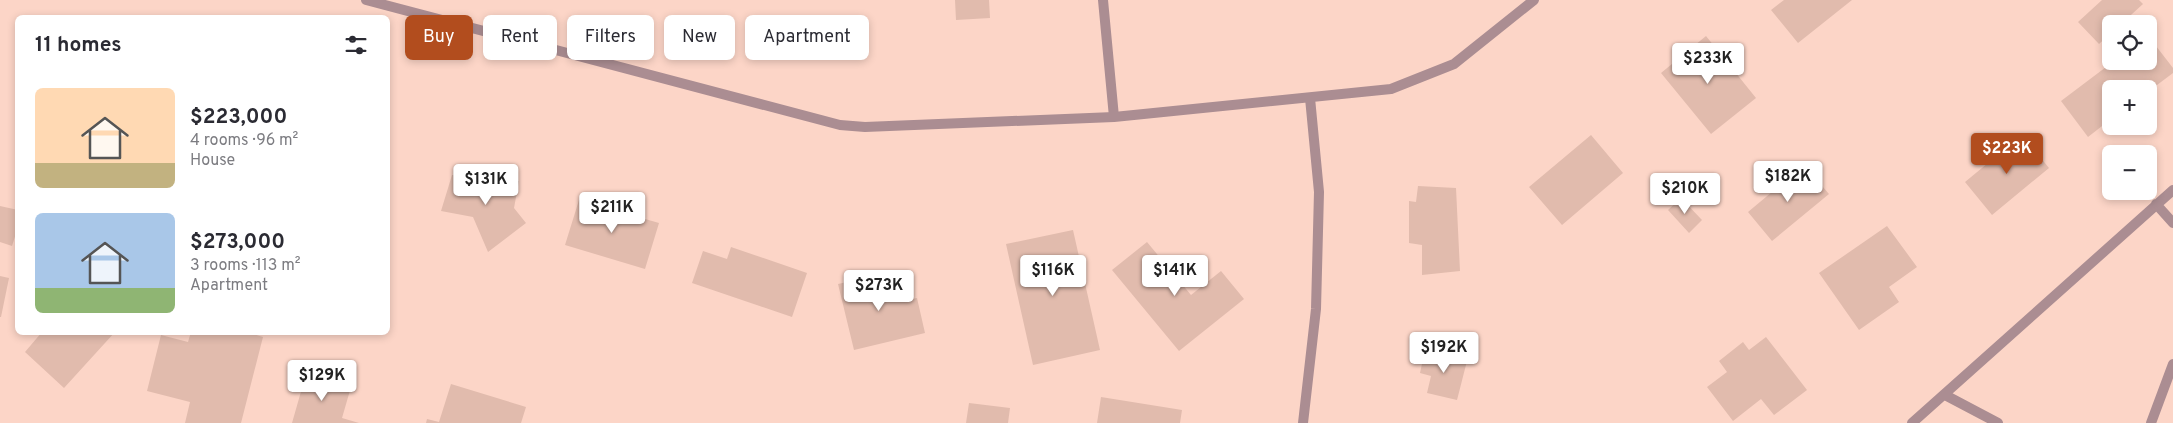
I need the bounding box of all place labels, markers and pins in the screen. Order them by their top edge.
pin: $233K [1673,42,1743,85]
pin: $223K [1972,132,2042,175]
pin: $182K [1753,160,1823,203]
pin: $131K [451,164,521,206]
pin: $210K [1650,172,1720,215]
pin: $211K [577,192,647,234]
pin: $116K [1018,254,1088,297]
pin: $141K [1140,254,1210,297]
pin: $273K [844,270,914,312]
pin: $192K [1409,332,1479,374]
pin: $129K [287,360,357,402]

